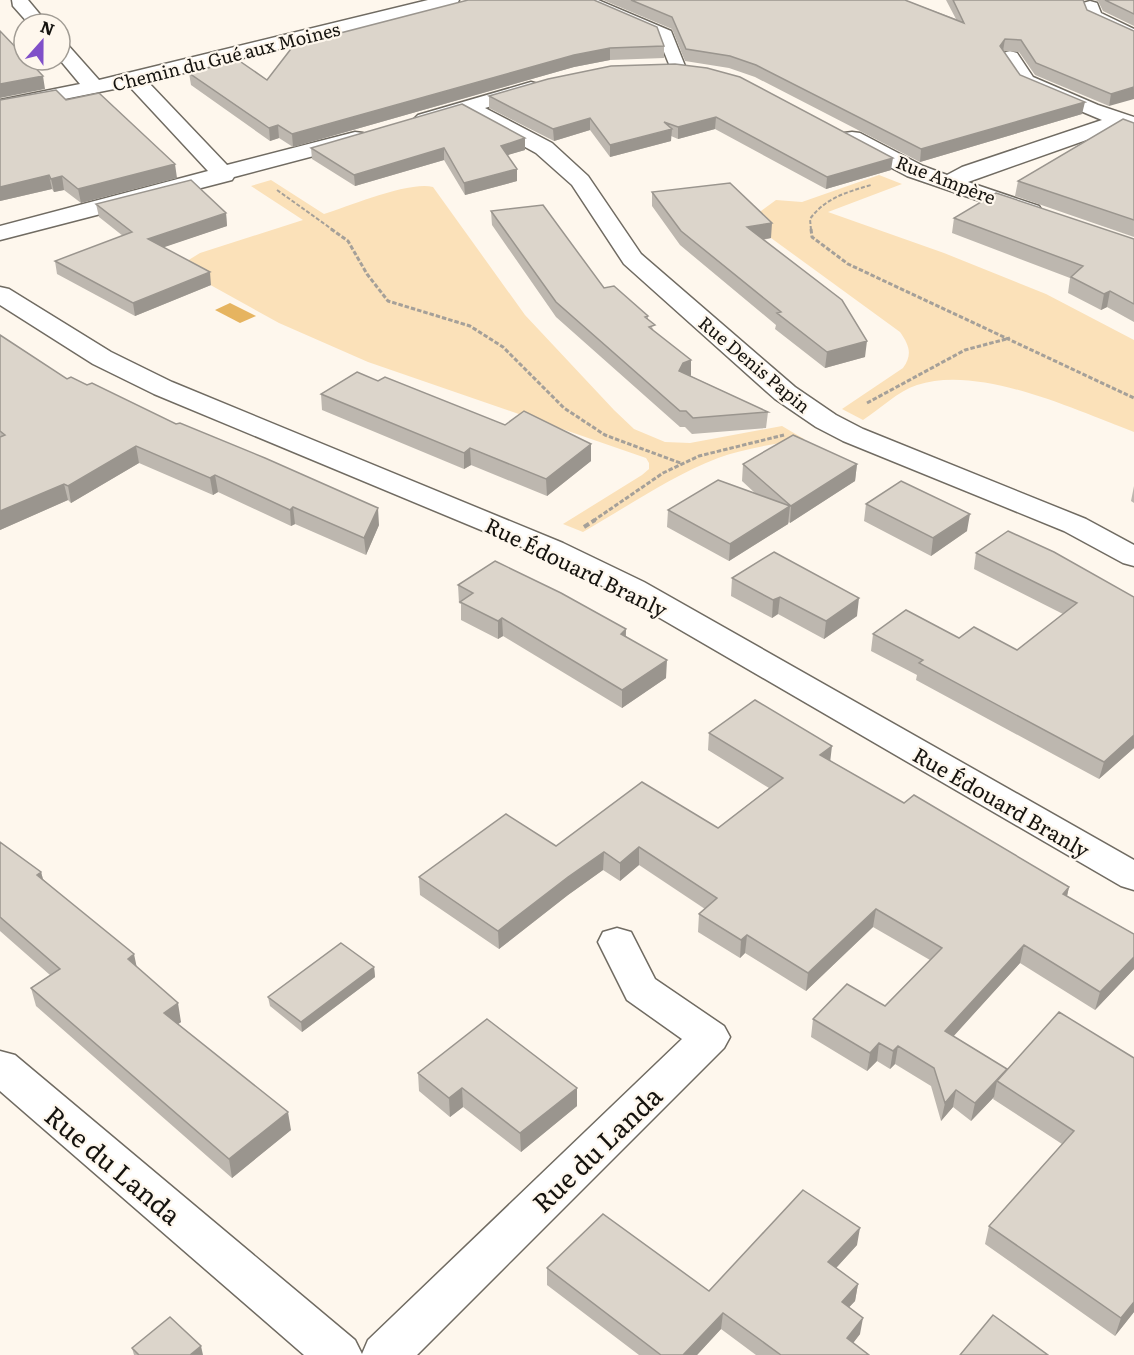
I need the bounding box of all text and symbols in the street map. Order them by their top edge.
north arrow [12,12,72,72]
text: N [37,13,58,41]
street label: Chemin du Gué aux Moines [109,15,343,97]
street label: Rue Ampère [892,148,1000,210]
street label: Rue Denis Papin [693,309,817,419]
street label: Rue Édouard Branly [481,508,674,624]
street label: Rue Édouard Branly [908,738,1097,865]
street label: Rue du Landa [522,1076,670,1220]
street label: Rue du Landa [37,1095,191,1233]

